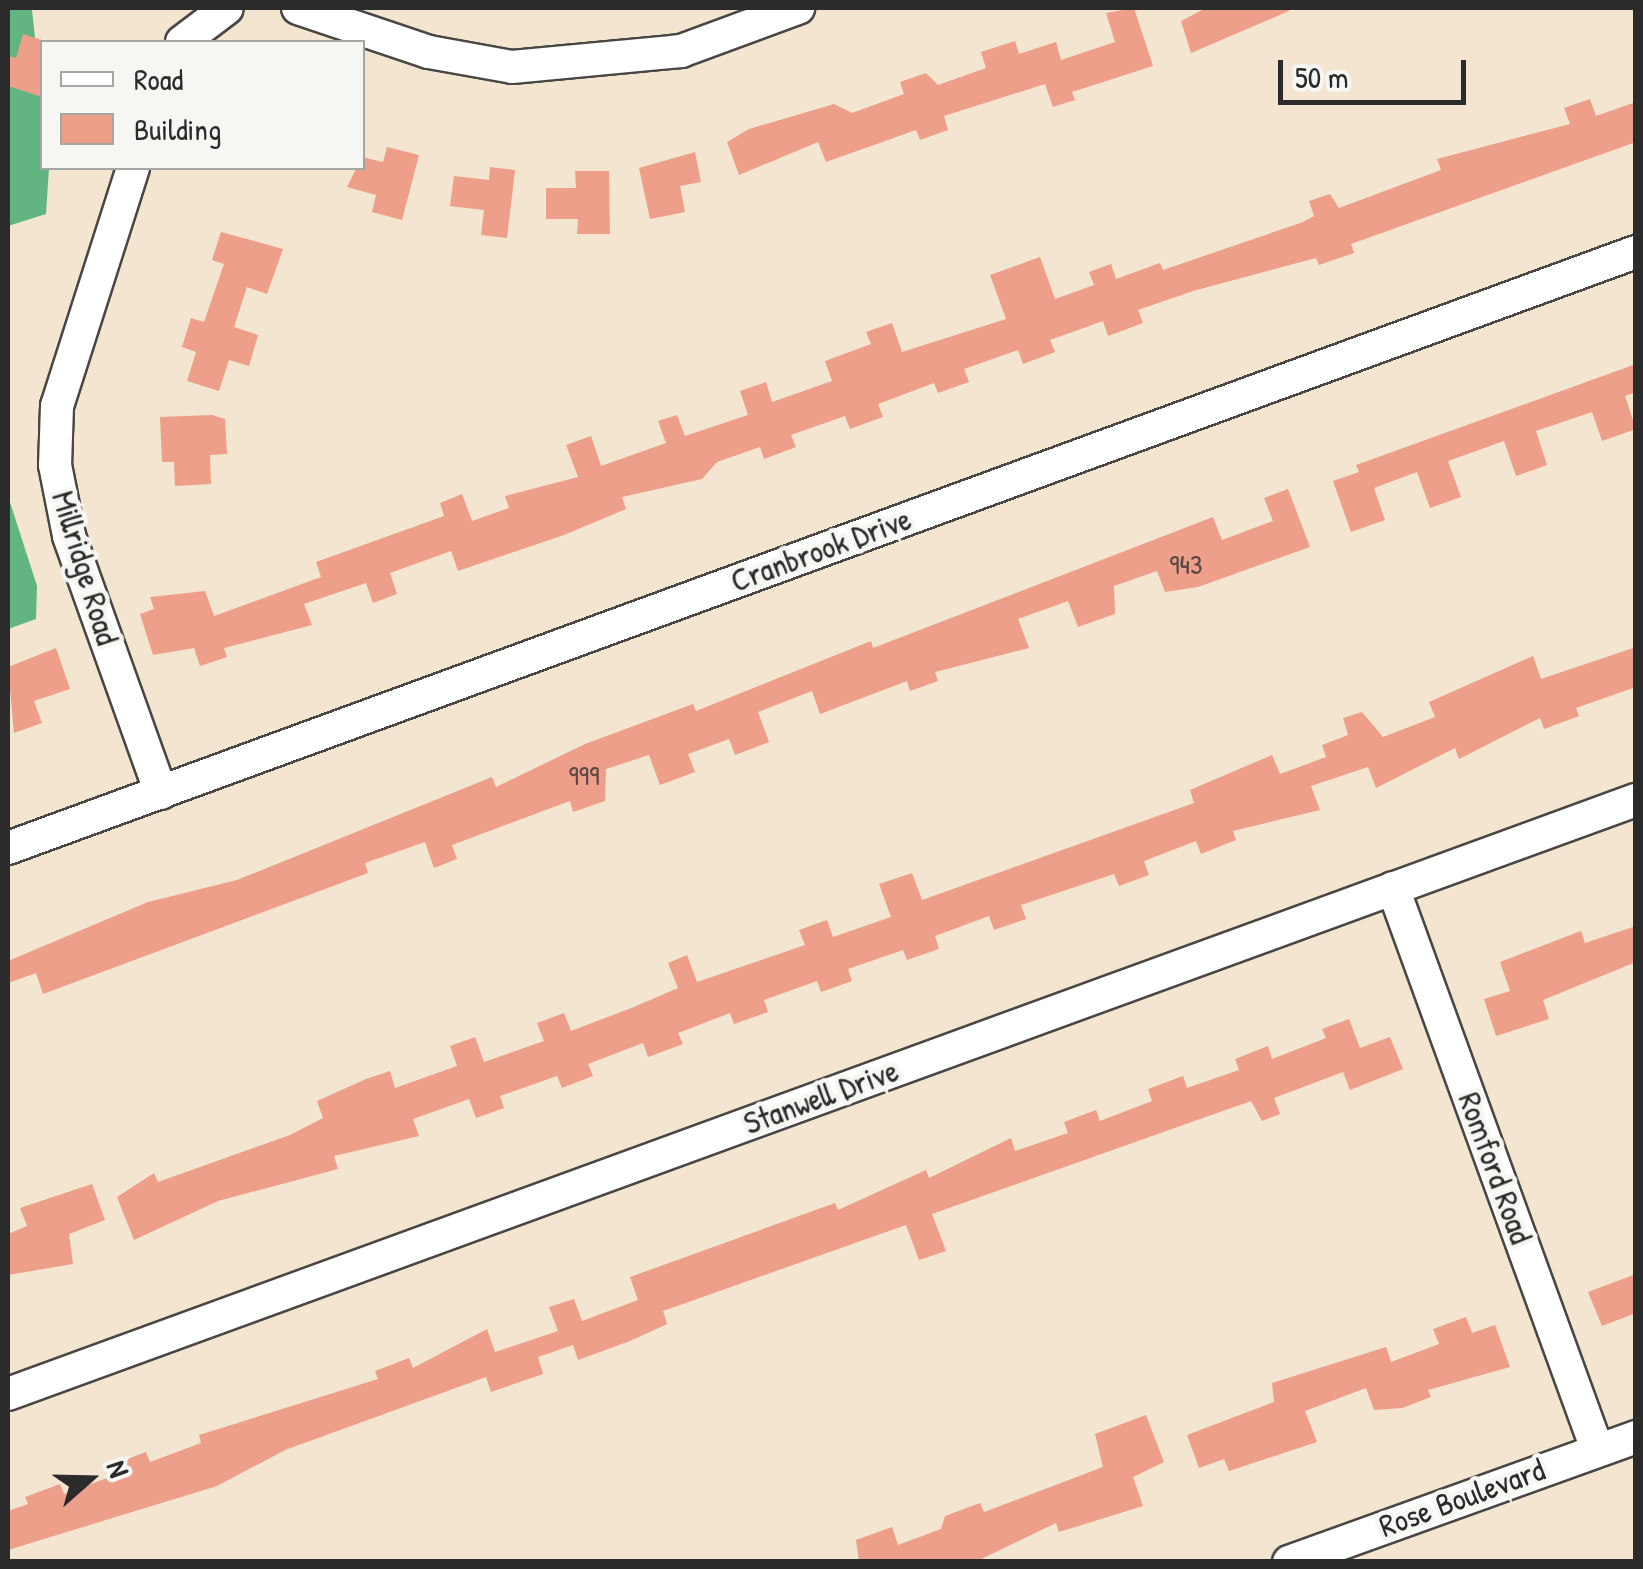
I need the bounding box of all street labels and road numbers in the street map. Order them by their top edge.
street label: Millridge Road [43,486,127,650]
street label: Cranbrook Drive [726,500,916,600]
street label: Stanwell Drive [738,1051,904,1143]
street label: Romford Road [1450,1087,1540,1249]
street label: Rose Boulevard [1374,1450,1550,1546]

